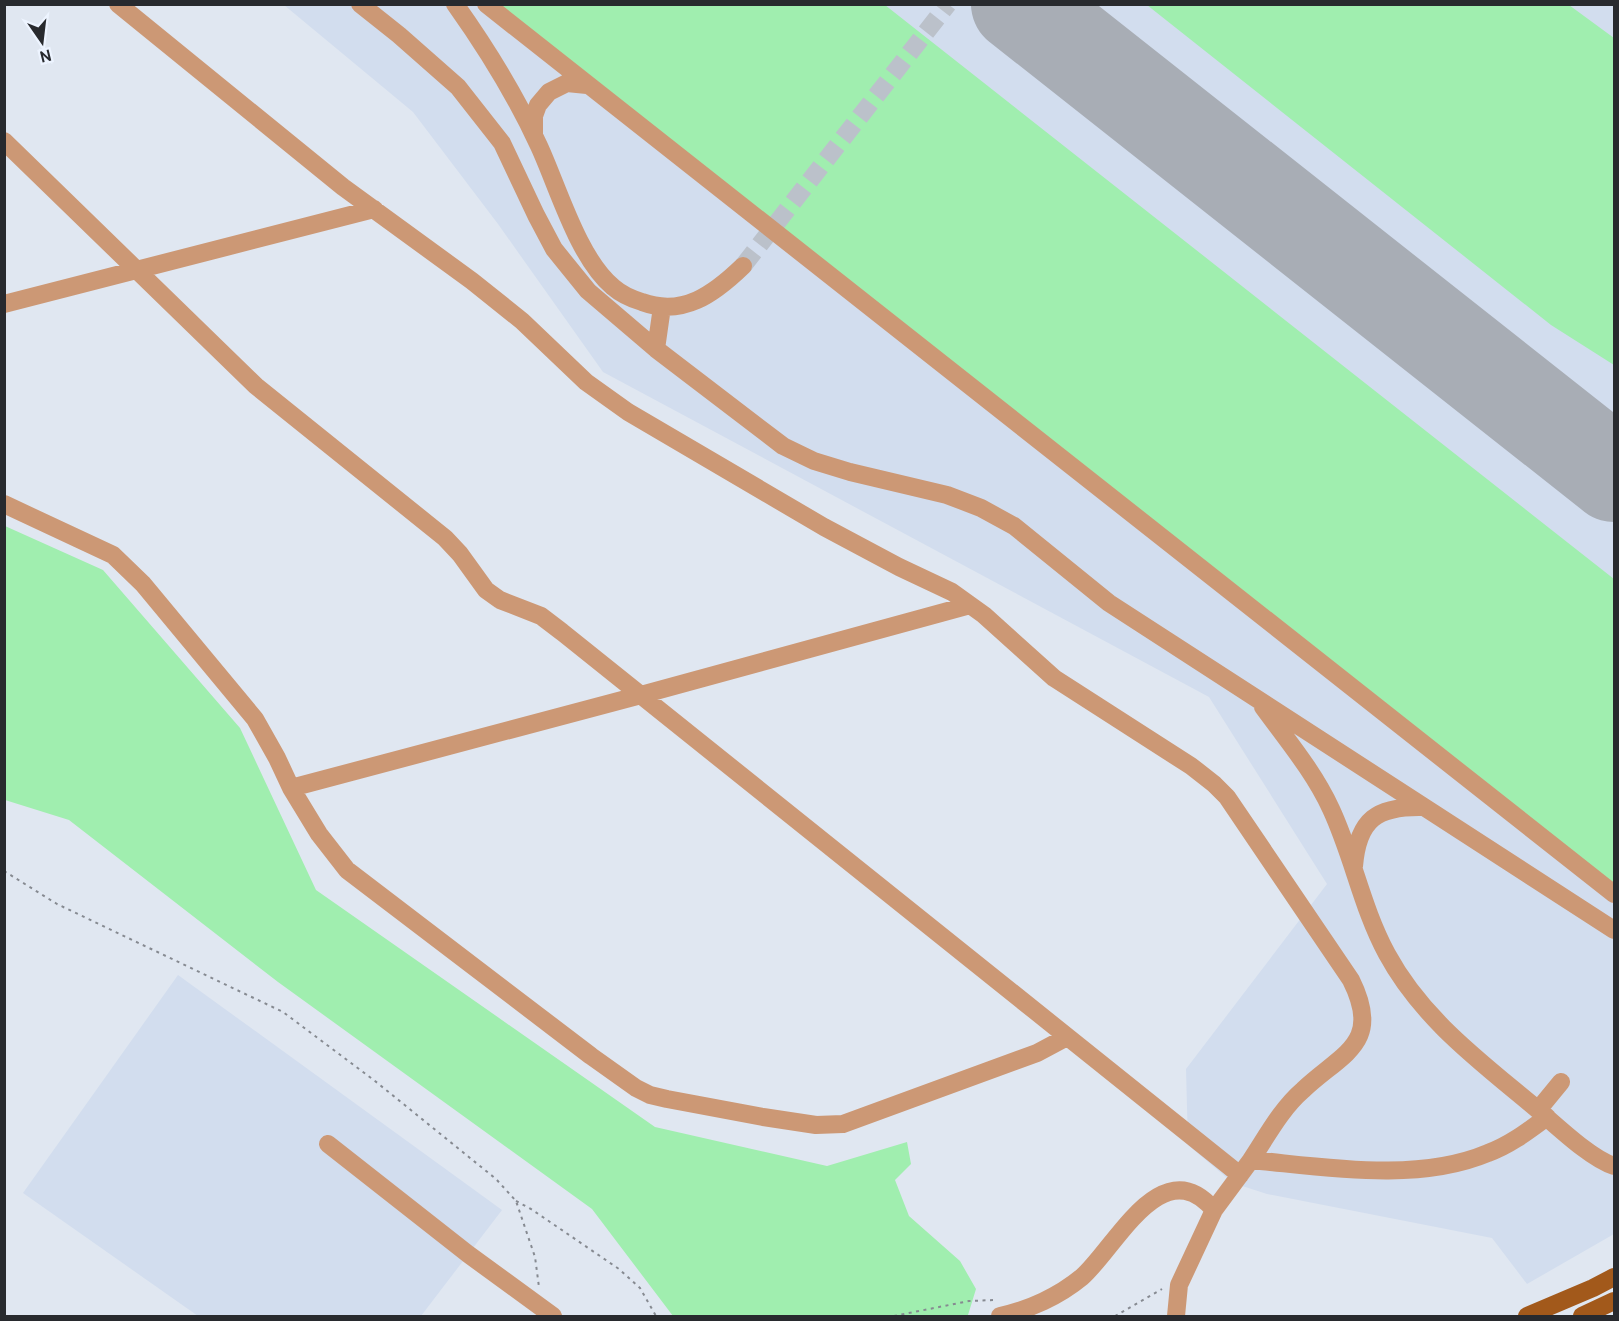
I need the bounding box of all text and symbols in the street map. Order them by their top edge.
north arrow [12,12,72,72]
text: N [38,45,53,67]

